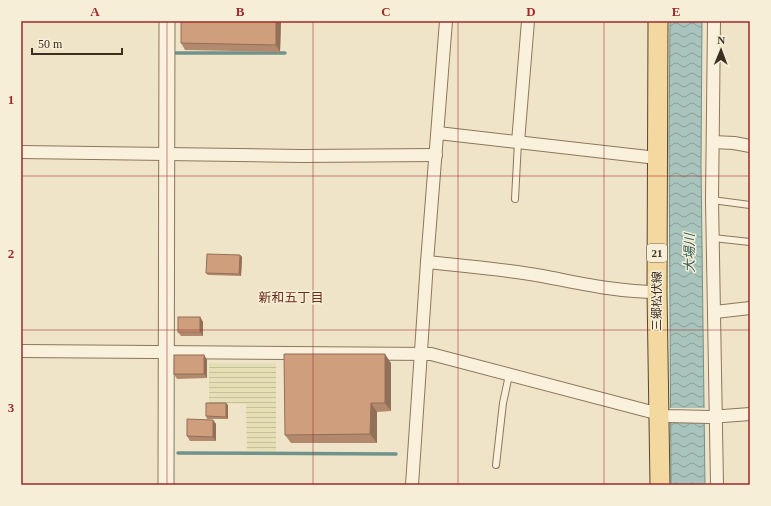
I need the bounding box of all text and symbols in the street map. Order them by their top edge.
text: A [90,4,100,19]
text: B [236,4,245,19]
text: C [381,4,391,19]
text: D [526,4,536,19]
text: E [672,4,680,19]
scale bar [32,30,122,56]
north arrow [701,30,741,70]
text: N [717,34,725,46]
text: 50 m [38,37,63,51]
text: 1 [8,92,14,107]
water label: 大場川 [682,232,697,273]
road number: 21 [647,244,667,262]
text: 2 [8,246,14,261]
street label: 三郷松伏線 [650,271,664,331]
district label: 新和五丁目 [258,290,324,305]
text: 3 [8,400,15,415]

